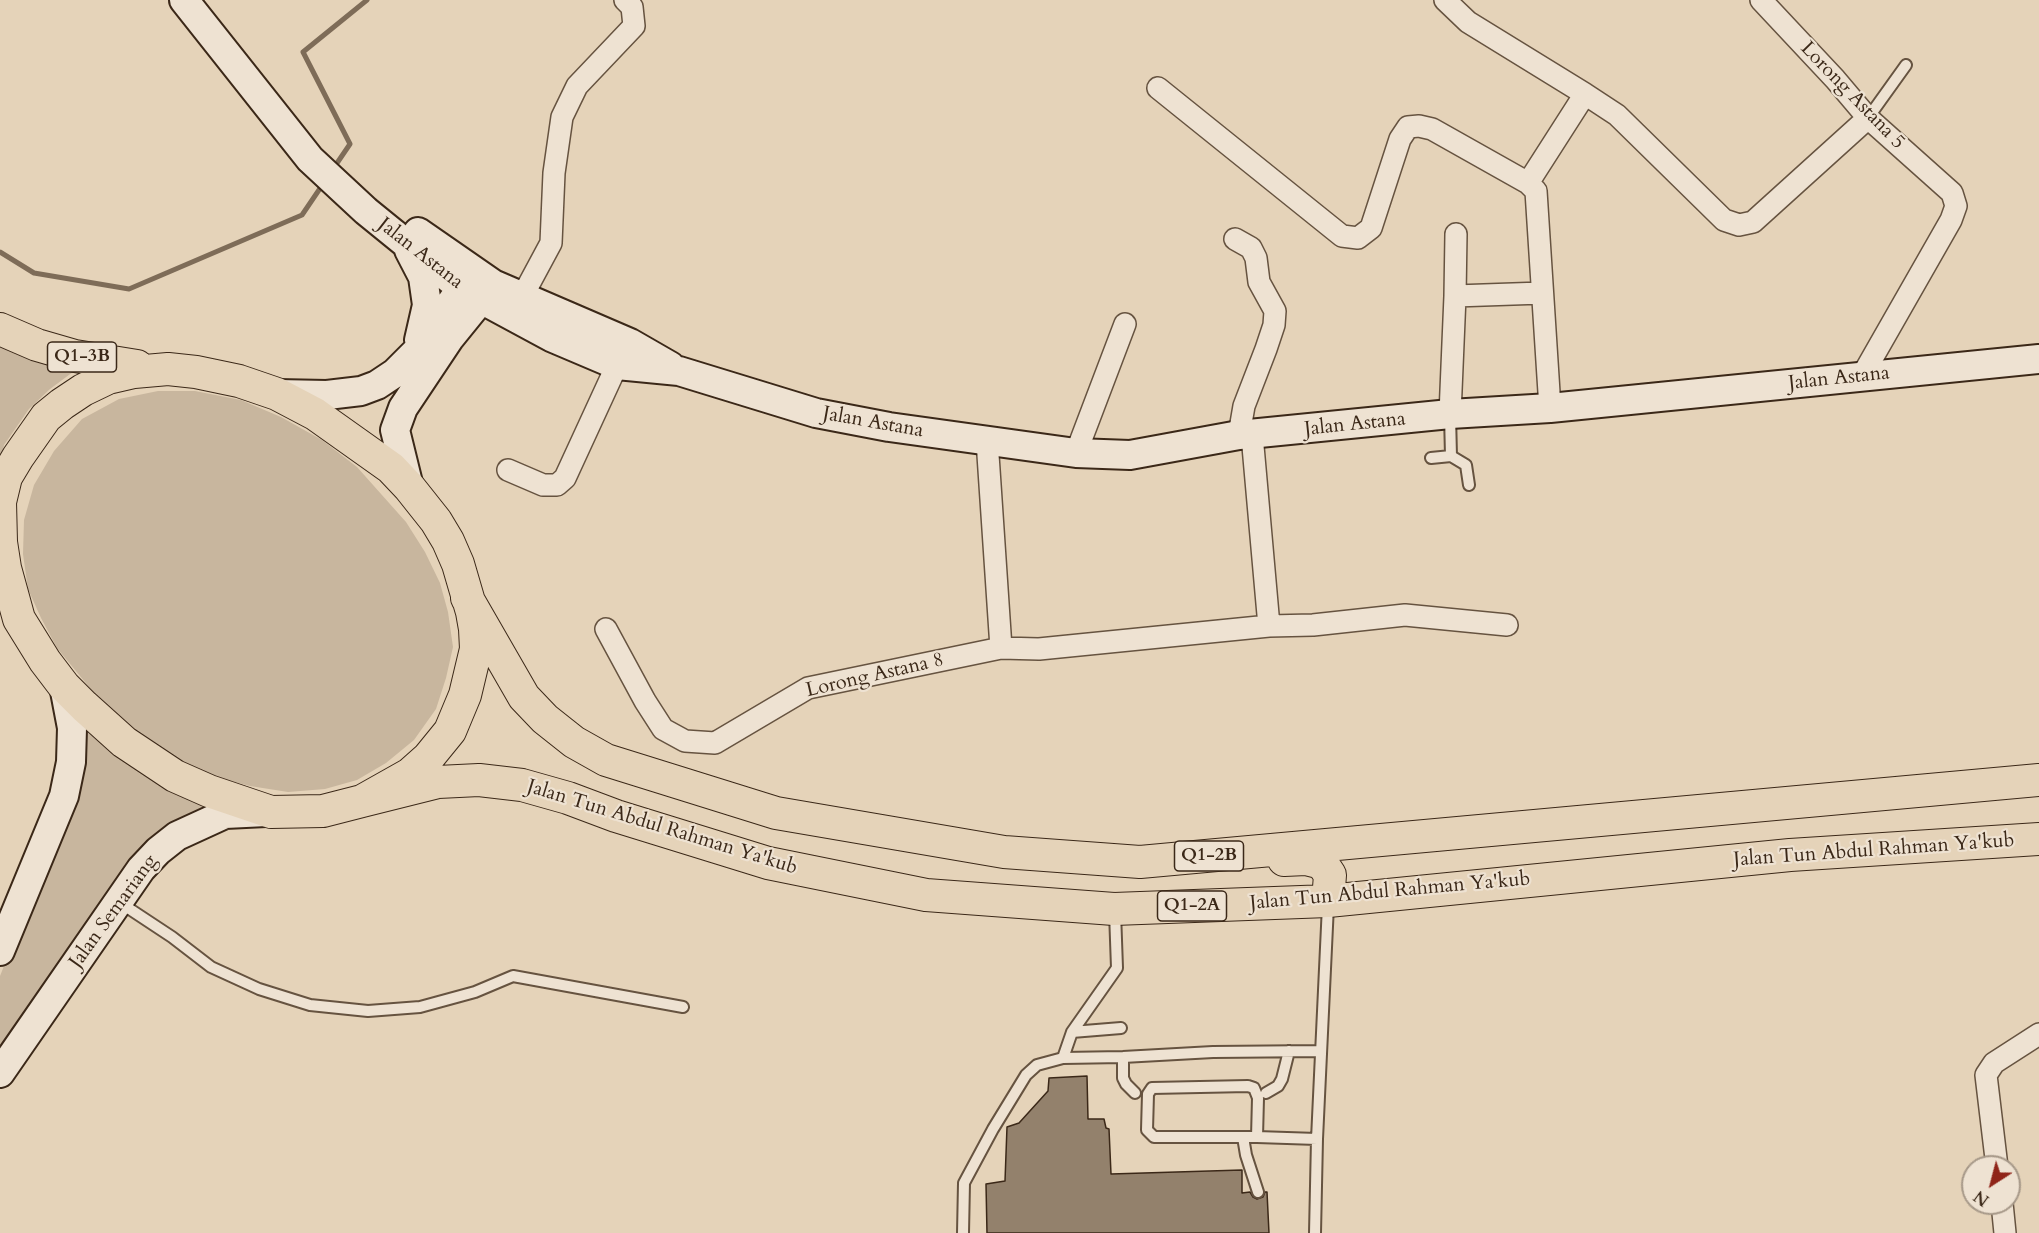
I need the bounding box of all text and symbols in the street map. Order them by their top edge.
street label: Lorong Astana 5 [1795,37,1909,155]
street label: Jalan Astana [373,213,467,295]
road number: Q1-3B [48,342,116,372]
street label: Jalan Astana [1787,362,1891,396]
street label: Jalan Astana [821,402,925,444]
street label: Jalan Astana [1303,408,1407,442]
street label: Lorong Astana 8 [804,649,946,703]
street label: Jalan Tun Abdul Rahman Ya'kub [524,775,800,881]
street label: Jalan Tun Abdul Rahman Ya'kub [1733,829,2015,873]
road number: Q1-2B [1174,841,1244,871]
street label: Jalan Semariang [65,850,163,974]
street label: Jalan Tun Abdul Rahman Ya'kub [1249,868,1531,916]
road number: Q1-2A [1158,891,1226,921]
north arrow [1961,1155,2021,1215]
text: N [1970,1185,1994,1211]

